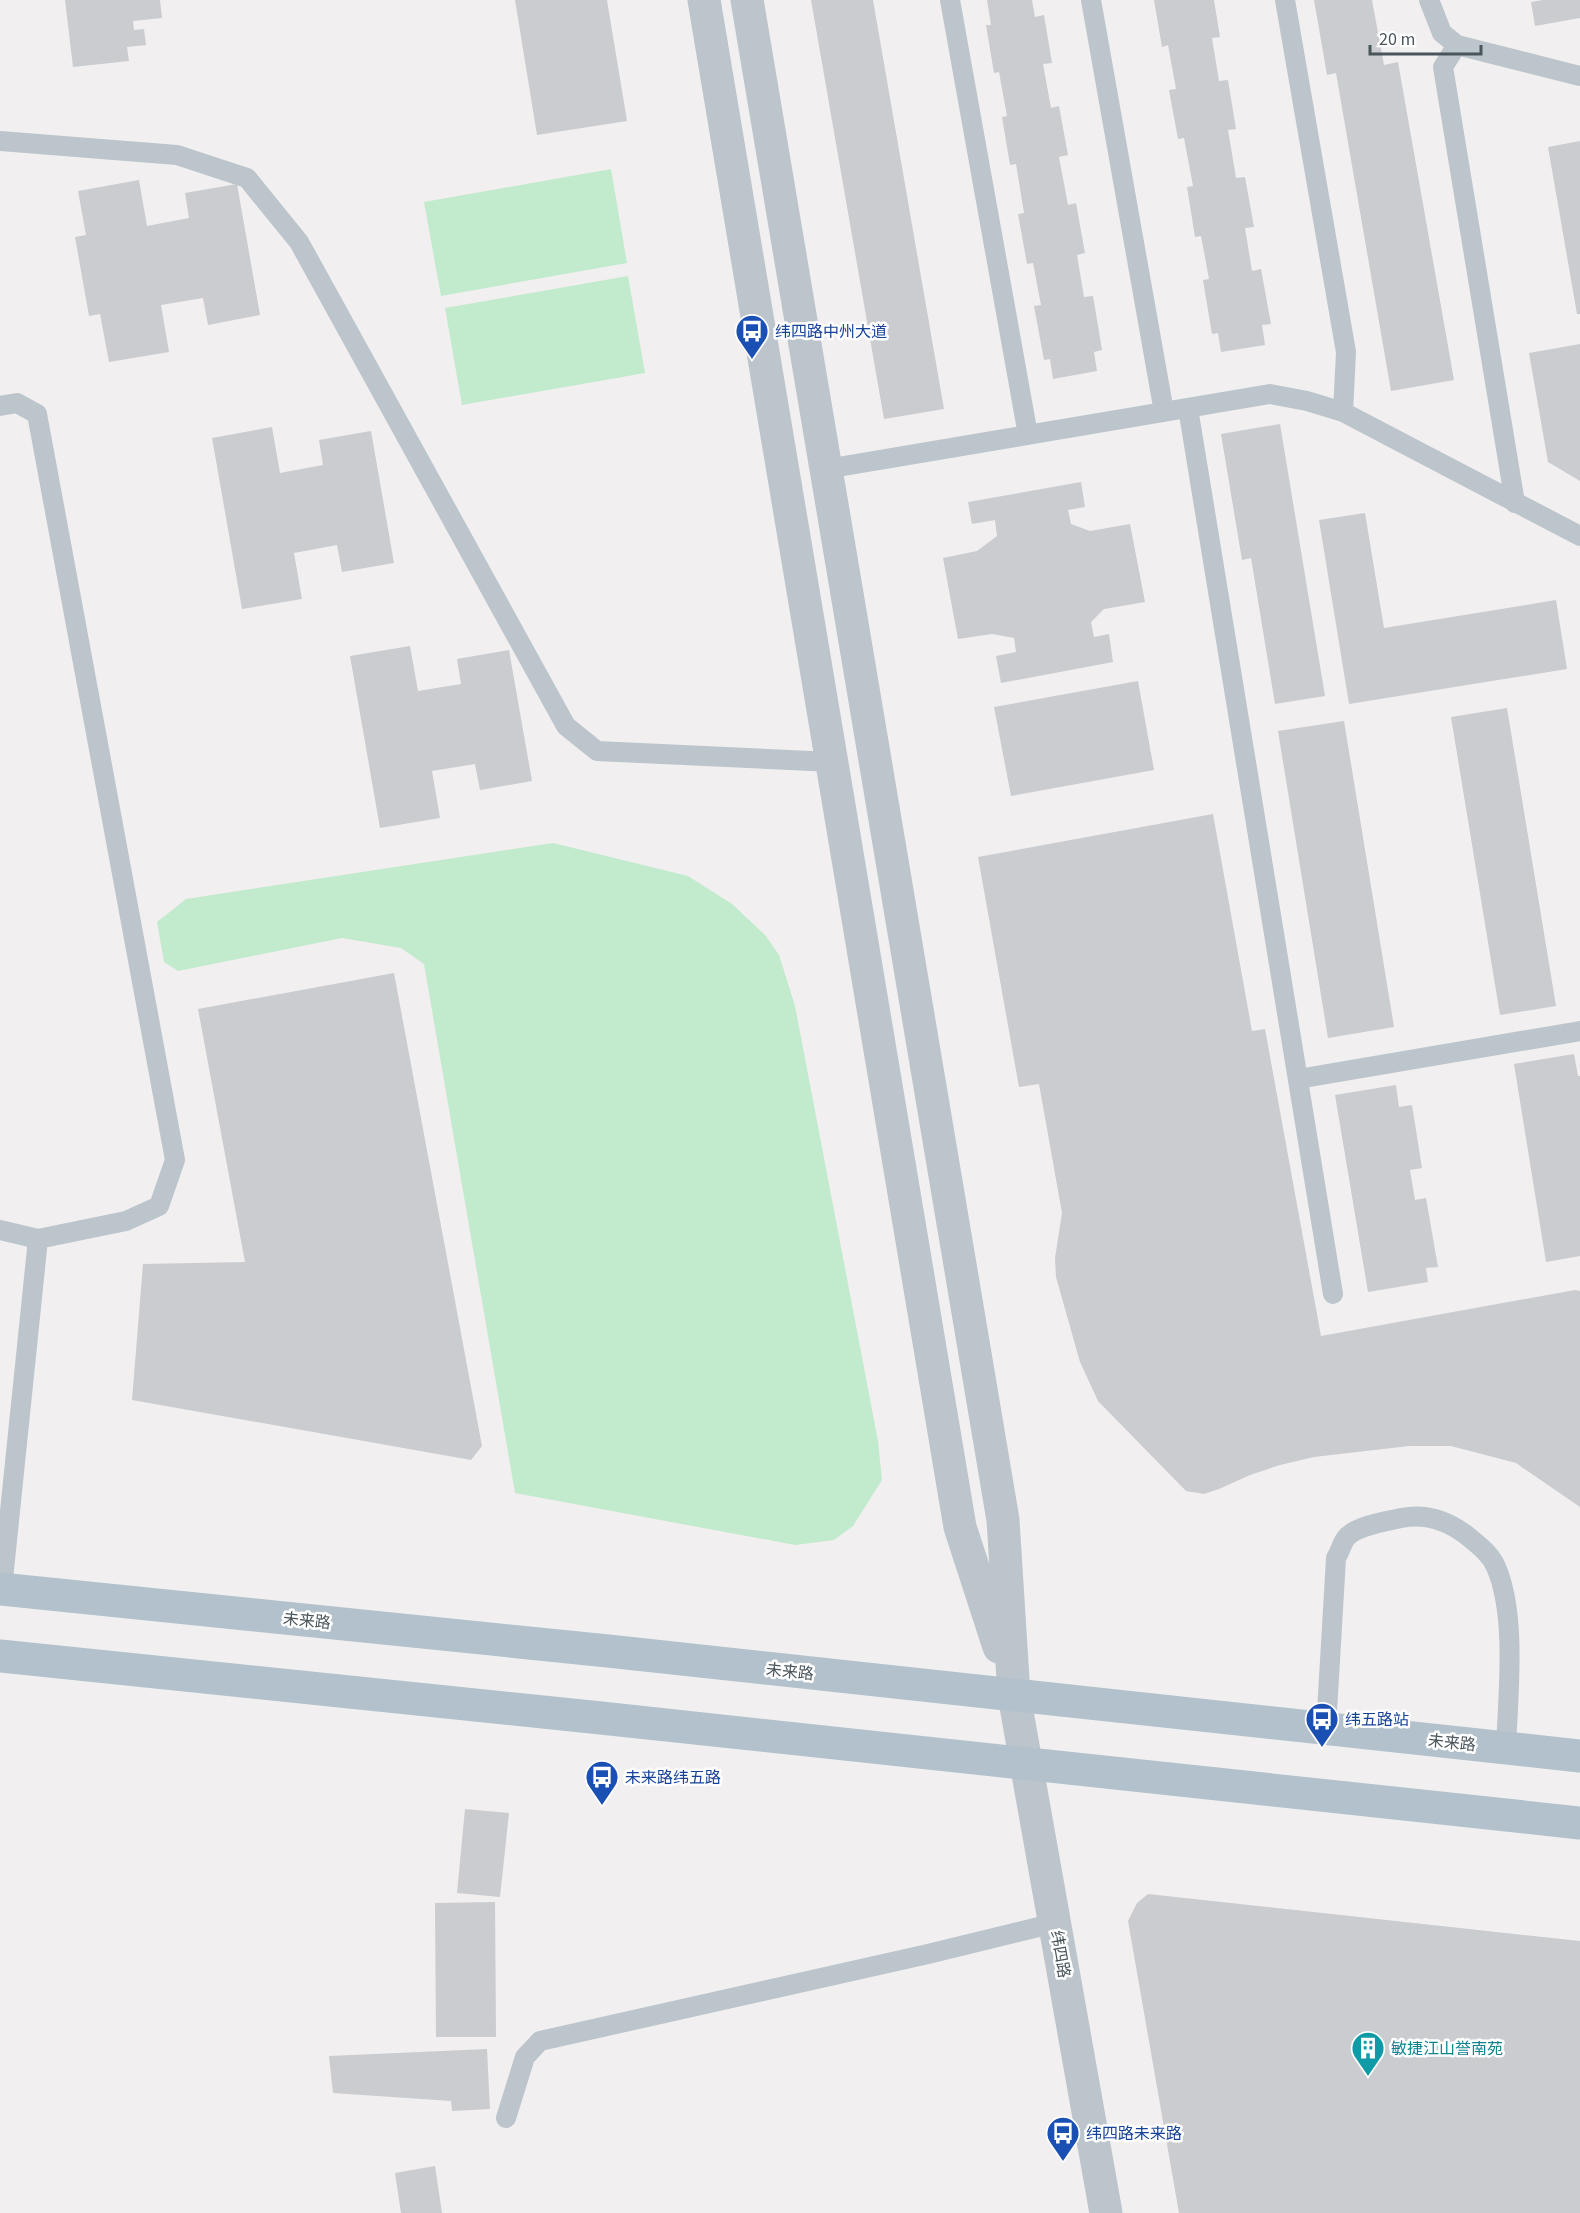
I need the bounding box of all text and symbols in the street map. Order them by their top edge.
scale bar [1370,18,1481,56]
text: 20 m [1379,27,1415,52]
bus stop icon: 纬四路中州大道 [734,313,770,360]
place label: 纬四路中州大道 [775,321,887,343]
street label: 未来路 [282,1608,332,1634]
street label: 未来路 [765,1659,815,1685]
bus stop icon: 纬五路站 [1304,1701,1340,1748]
place label: 纬五路站 [1345,1709,1409,1731]
street label: 未来路 [1427,1730,1477,1756]
bus stop icon: 未来路纬五路 [584,1759,620,1806]
place label: 未来路纬五路 [625,1767,721,1789]
street label: 纬四路 [1045,1929,1075,1980]
building icon: 敏捷江山誉南苑 [1350,2030,1386,2077]
place label: 敏捷江山誉南苑 [1391,2038,1503,2060]
bus stop icon: 纬四路未来路 [1045,2115,1081,2162]
place label: 纬四路未来路 [1086,2123,1182,2145]

